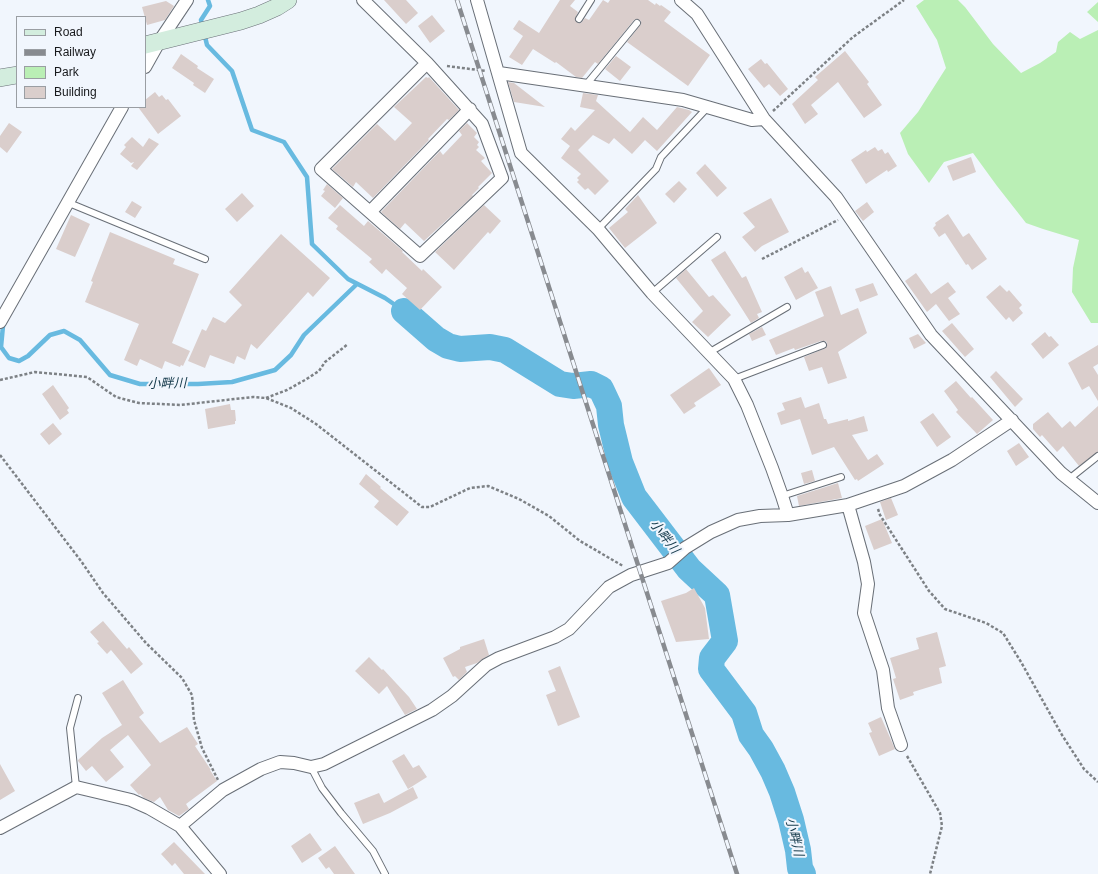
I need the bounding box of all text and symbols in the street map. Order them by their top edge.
legend [16,16,146,108]
text: Road [54,25,83,39]
text: Railway [54,45,96,59]
text: Park [54,65,79,79]
text: Building [54,85,97,99]
water label: 小畔川 [147,376,187,392]
water label: 小畔川 [646,517,682,557]
water label: 小畔川 [782,816,806,858]

